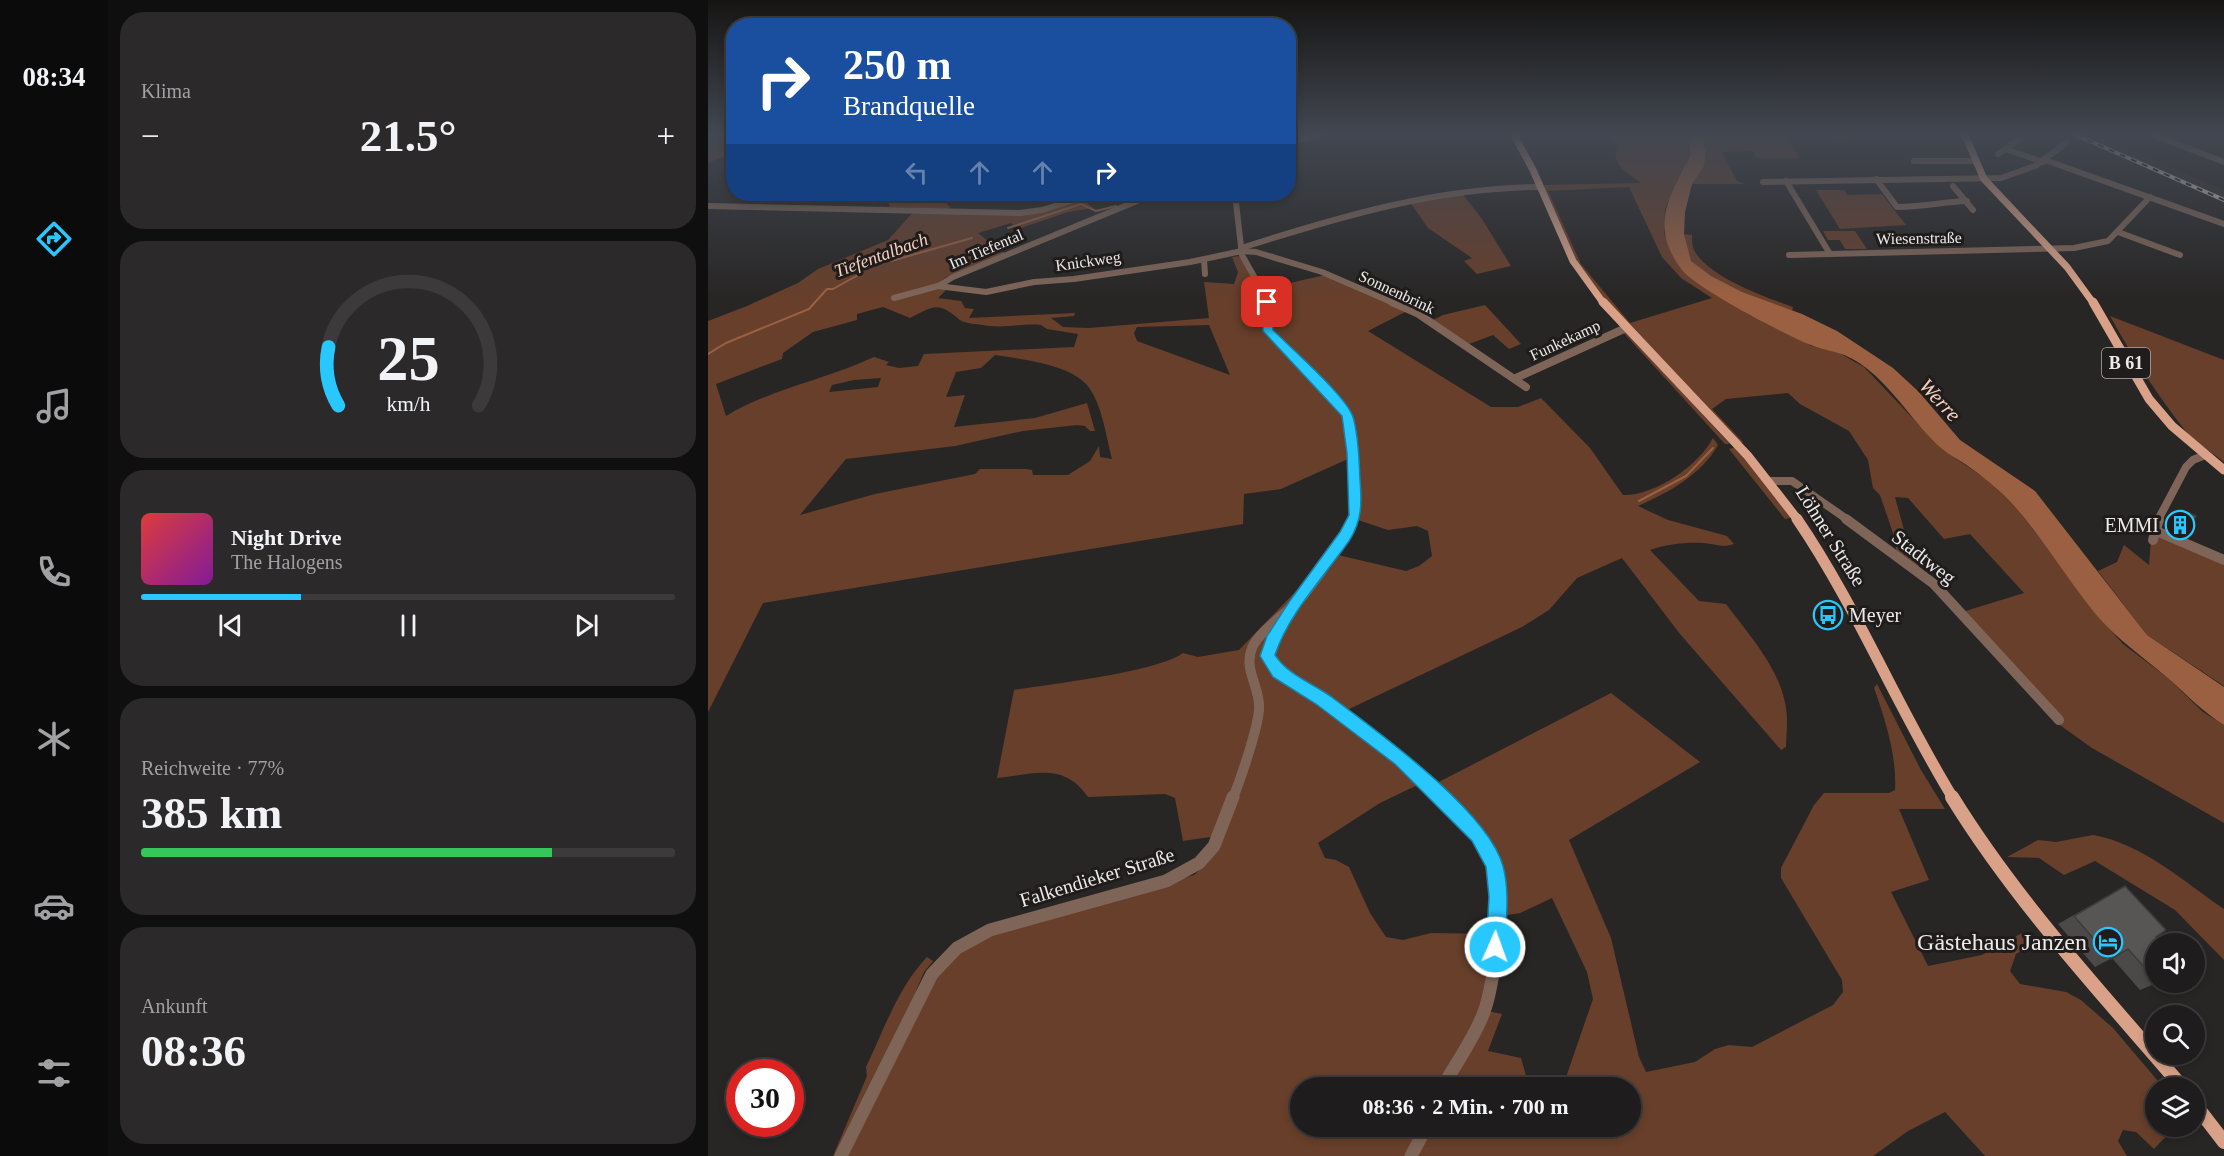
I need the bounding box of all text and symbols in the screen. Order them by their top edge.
icon: right [744,42,822,120]
text: 250 m [843,42,952,88]
text: 08:34 [23,62,86,92]
text: Klima [141,80,191,102]
text: Brandquelle [843,91,975,121]
text: 21.5° [360,111,456,161]
text: − [141,118,160,154]
text: + [656,118,675,154]
icon: left [900,156,933,189]
icon: ahead [963,156,996,189]
icon: ahead [1026,156,1059,189]
icon: right [1089,156,1122,189]
icon: directions [33,218,75,260]
street label: Im Tiefental [946,226,1026,272]
water label: Tiefentalbach [832,229,930,281]
street label: Wiesenstraße [1876,229,1962,247]
street label: Knickweg [1054,248,1122,275]
street label: Sonnenbrink [1356,267,1438,317]
pin [1241,276,1292,327]
icon: arrive [1250,285,1283,318]
street label: Funkekamp [1527,316,1603,365]
text: 25 [377,324,439,393]
road number: B 61 [2102,348,2150,378]
water label: Werre [1914,374,1966,426]
icon: music [33,385,75,427]
text: km/h [386,393,430,417]
street label: Löhner Straße [1792,482,1871,590]
building icon: EMMI [2164,509,2196,541]
place label: EMMI [2105,514,2159,536]
text: Night Drive [231,525,342,550]
street label: Stadtweg [1887,525,1960,589]
icon: phone [33,551,75,593]
text: The Halogens [231,551,343,573]
bus stop icon: Meyer [1812,599,1844,631]
place label: Meyer [1849,604,1902,627]
icon: previous [214,609,247,642]
icon: pause [392,609,425,642]
icon: next [570,609,603,642]
icon: climate [33,718,75,760]
text: Reichweite · 77% [141,757,284,779]
text: 385 km [141,788,282,838]
street label: Falkendieker Straße [1017,843,1177,911]
icon: car [33,885,75,927]
position arrow [1463,915,1527,979]
hotel icon: Gästehaus Janzen [2092,926,2124,958]
place label: Gästehaus Janzen [1917,929,2087,955]
map controls [2145,933,2205,1137]
button: sound [2145,933,2205,993]
text: Ankunft [141,995,208,1017]
button: search [2145,1005,2205,1065]
text: 08:36 [141,1026,246,1076]
icon: filters [33,1052,75,1094]
speed limit sign: 30 [726,1059,804,1137]
button: layers [2145,1077,2205,1137]
text: 08:36 · 2 Min. · 700 m [1363,1094,1568,1119]

